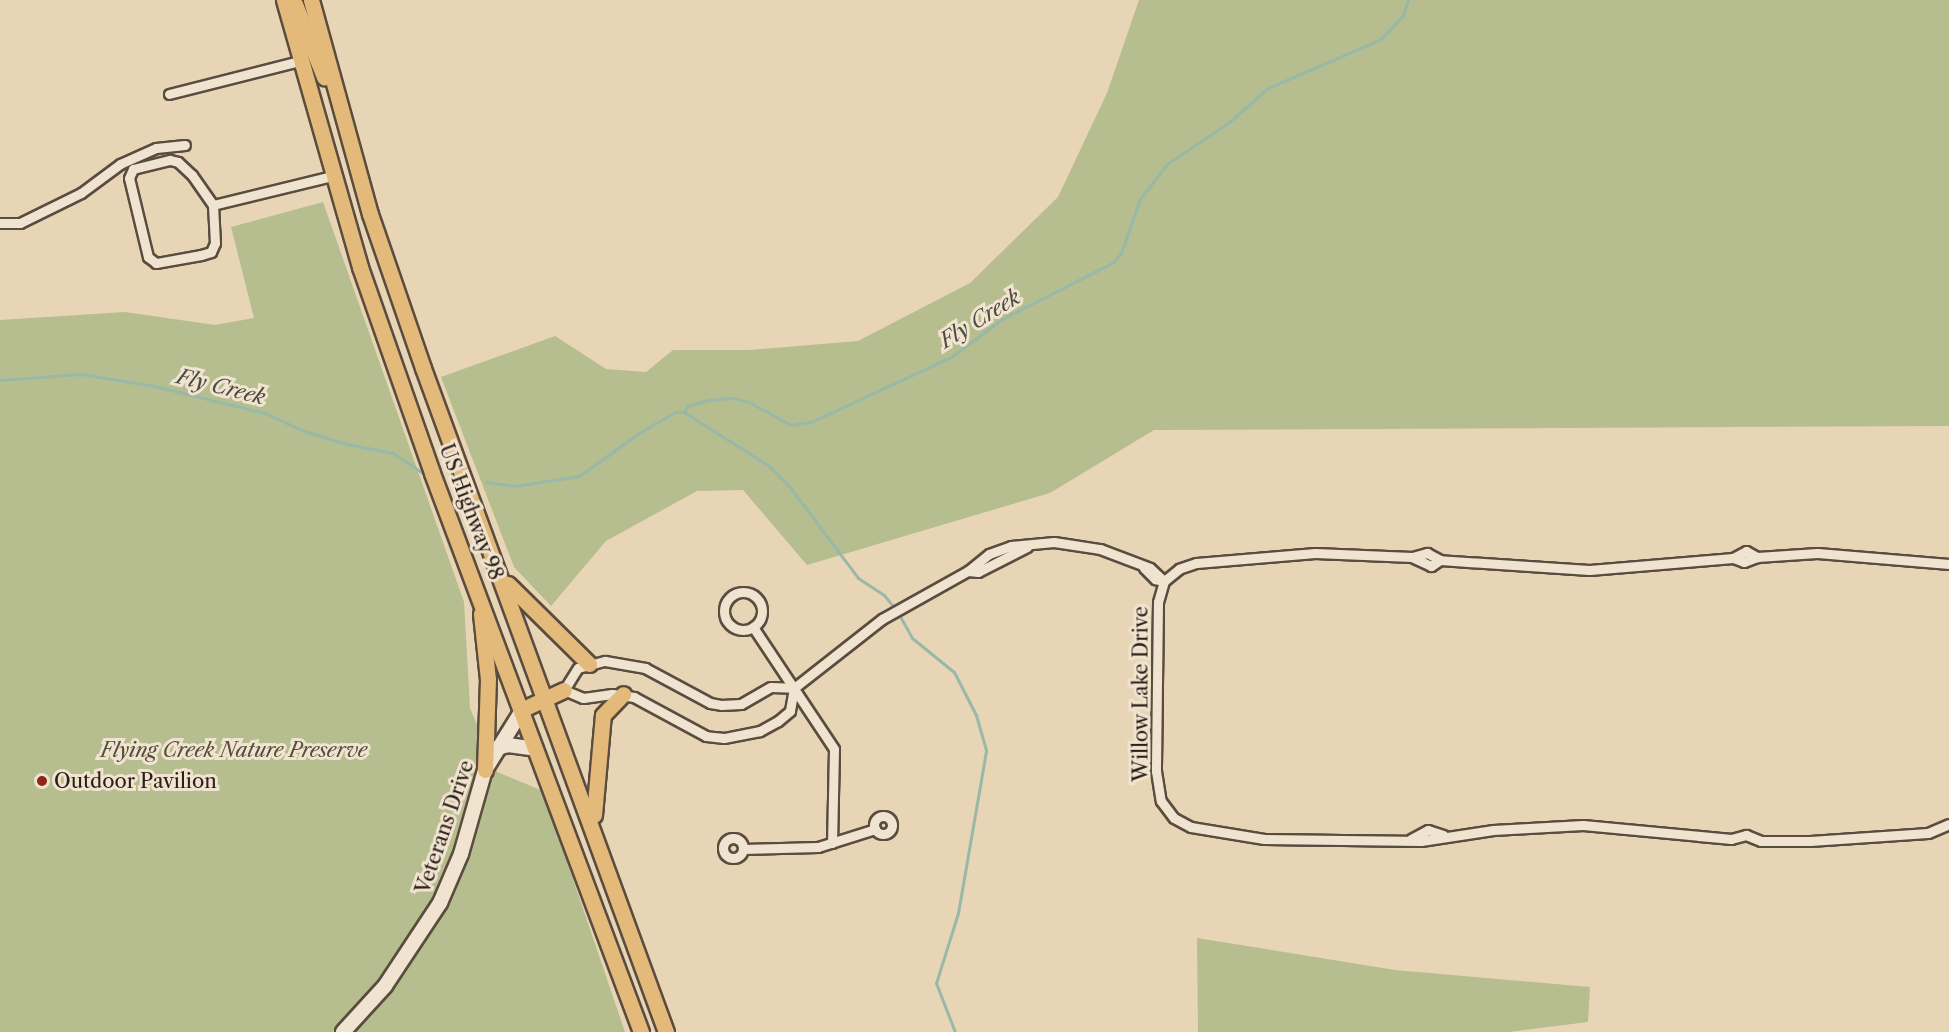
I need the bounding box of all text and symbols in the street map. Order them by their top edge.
water label: Fly Creek [935,284,1025,354]
water label: Fly Creek [174,364,268,410]
street label: US Highway 98 [434,440,508,584]
street label: Willow Lake Drive [1129,606,1153,782]
park label: Flying Creek Nature Preserve [101,738,367,762]
street label: Veterans Drive [411,757,479,897]
place label: Outdoor Pavilion [54,769,217,793]
marker: Outdoor Pavilion [35,774,49,788]

